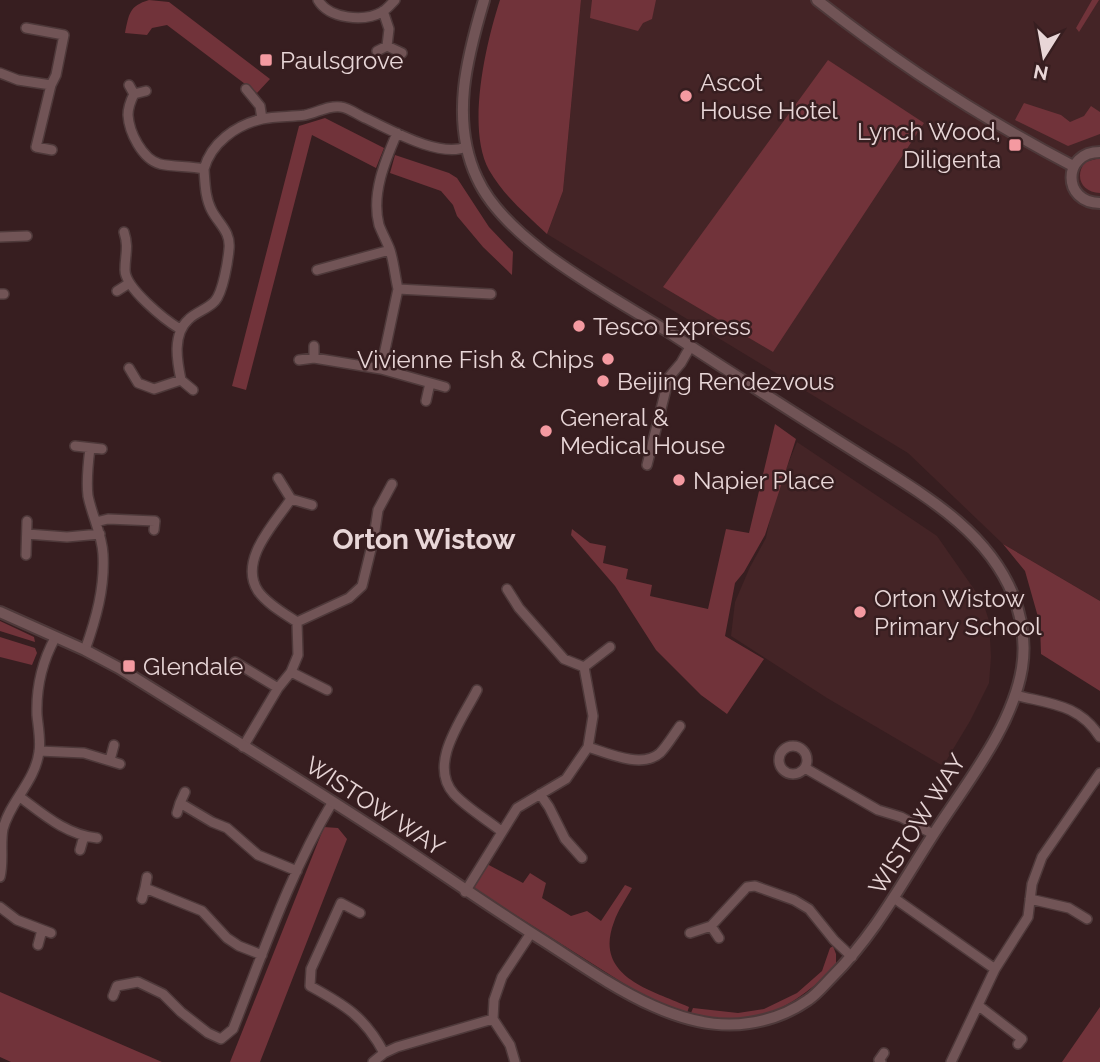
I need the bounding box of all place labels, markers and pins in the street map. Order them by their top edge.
place label: Paulsgrove [280,46,403,75]
marker: Paulsgrove [258,52,274,68]
place label: Ascot House Hotel [700,68,838,125]
marker: Ascot House Hotel [678,88,694,104]
place label: Lynch Wood, Diligenta [857,117,1001,174]
marker: Lynch Wood, Diligenta [1007,137,1023,153]
place label: Tesco Express [593,312,751,341]
marker: Tesco Express [571,318,587,334]
place label: Vivienne Fish & Chips [357,345,594,374]
marker: Vivienne Fish & Chips [600,351,616,367]
place label: Beijing Rendezvous [617,367,834,396]
marker: Beijing Rendezvous [595,373,611,389]
place label: General & Medical House [560,403,725,460]
marker: General & Medical House [538,423,554,439]
place label: Napier Place [693,466,834,495]
marker: Napier Place [671,472,687,488]
place label: Orton Wistow Primary School [874,584,1042,641]
marker: Orton Wistow Primary School [852,604,868,620]
place label: Glendale [143,652,243,681]
marker: Glendale [121,658,137,674]

